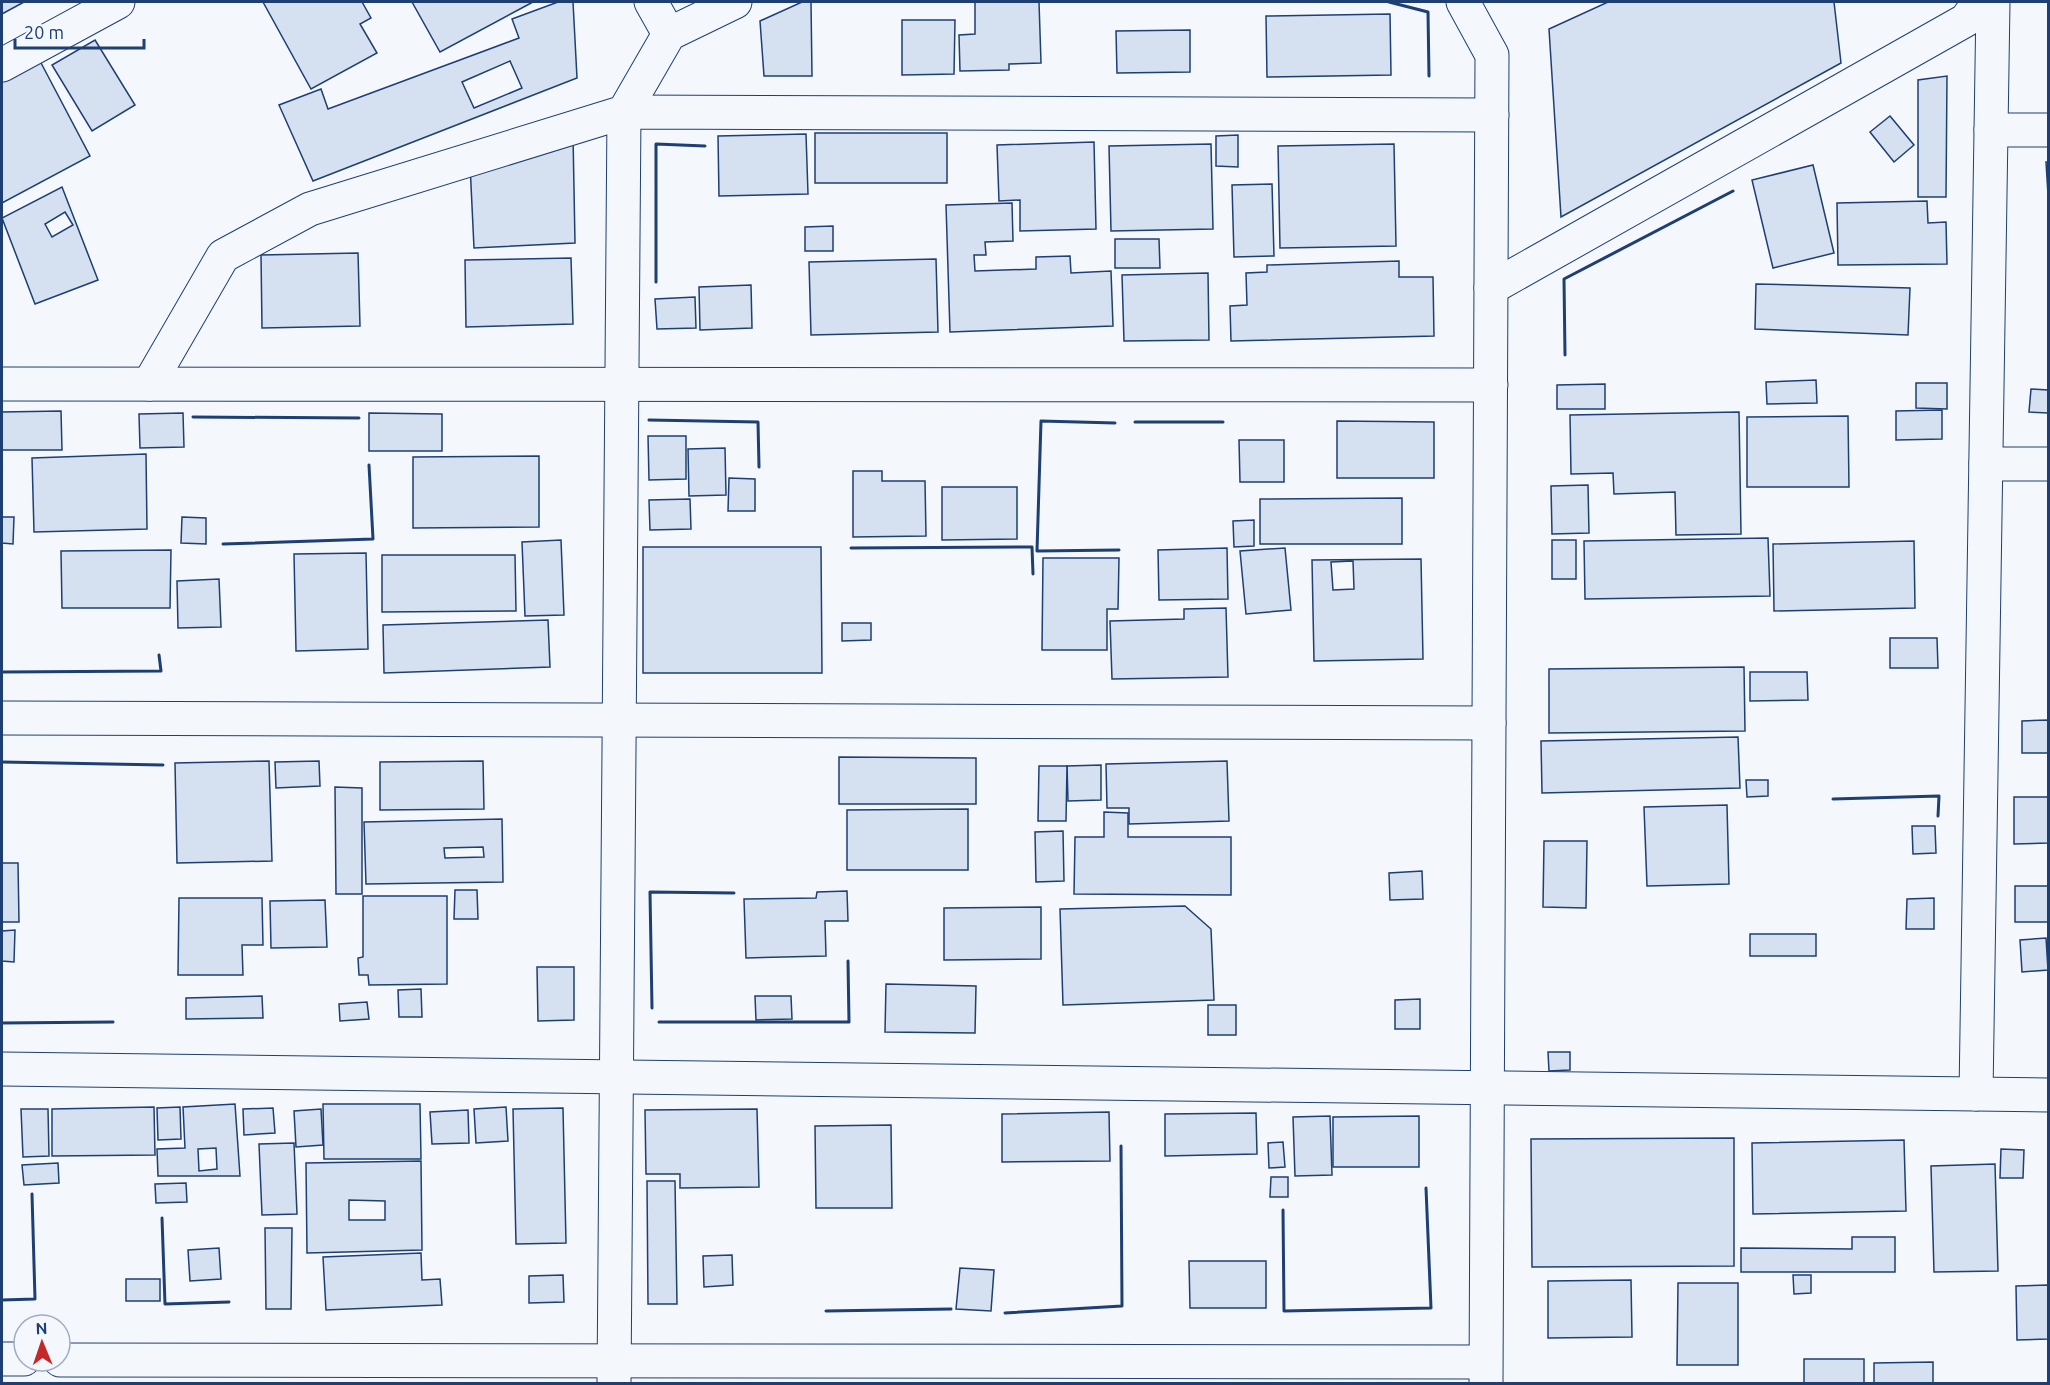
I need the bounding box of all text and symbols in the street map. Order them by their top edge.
scale bar [15,12,144,50]
text: 20 m [24,22,64,42]
north arrow [12,1313,72,1373]
text: N [35,1319,48,1337]

